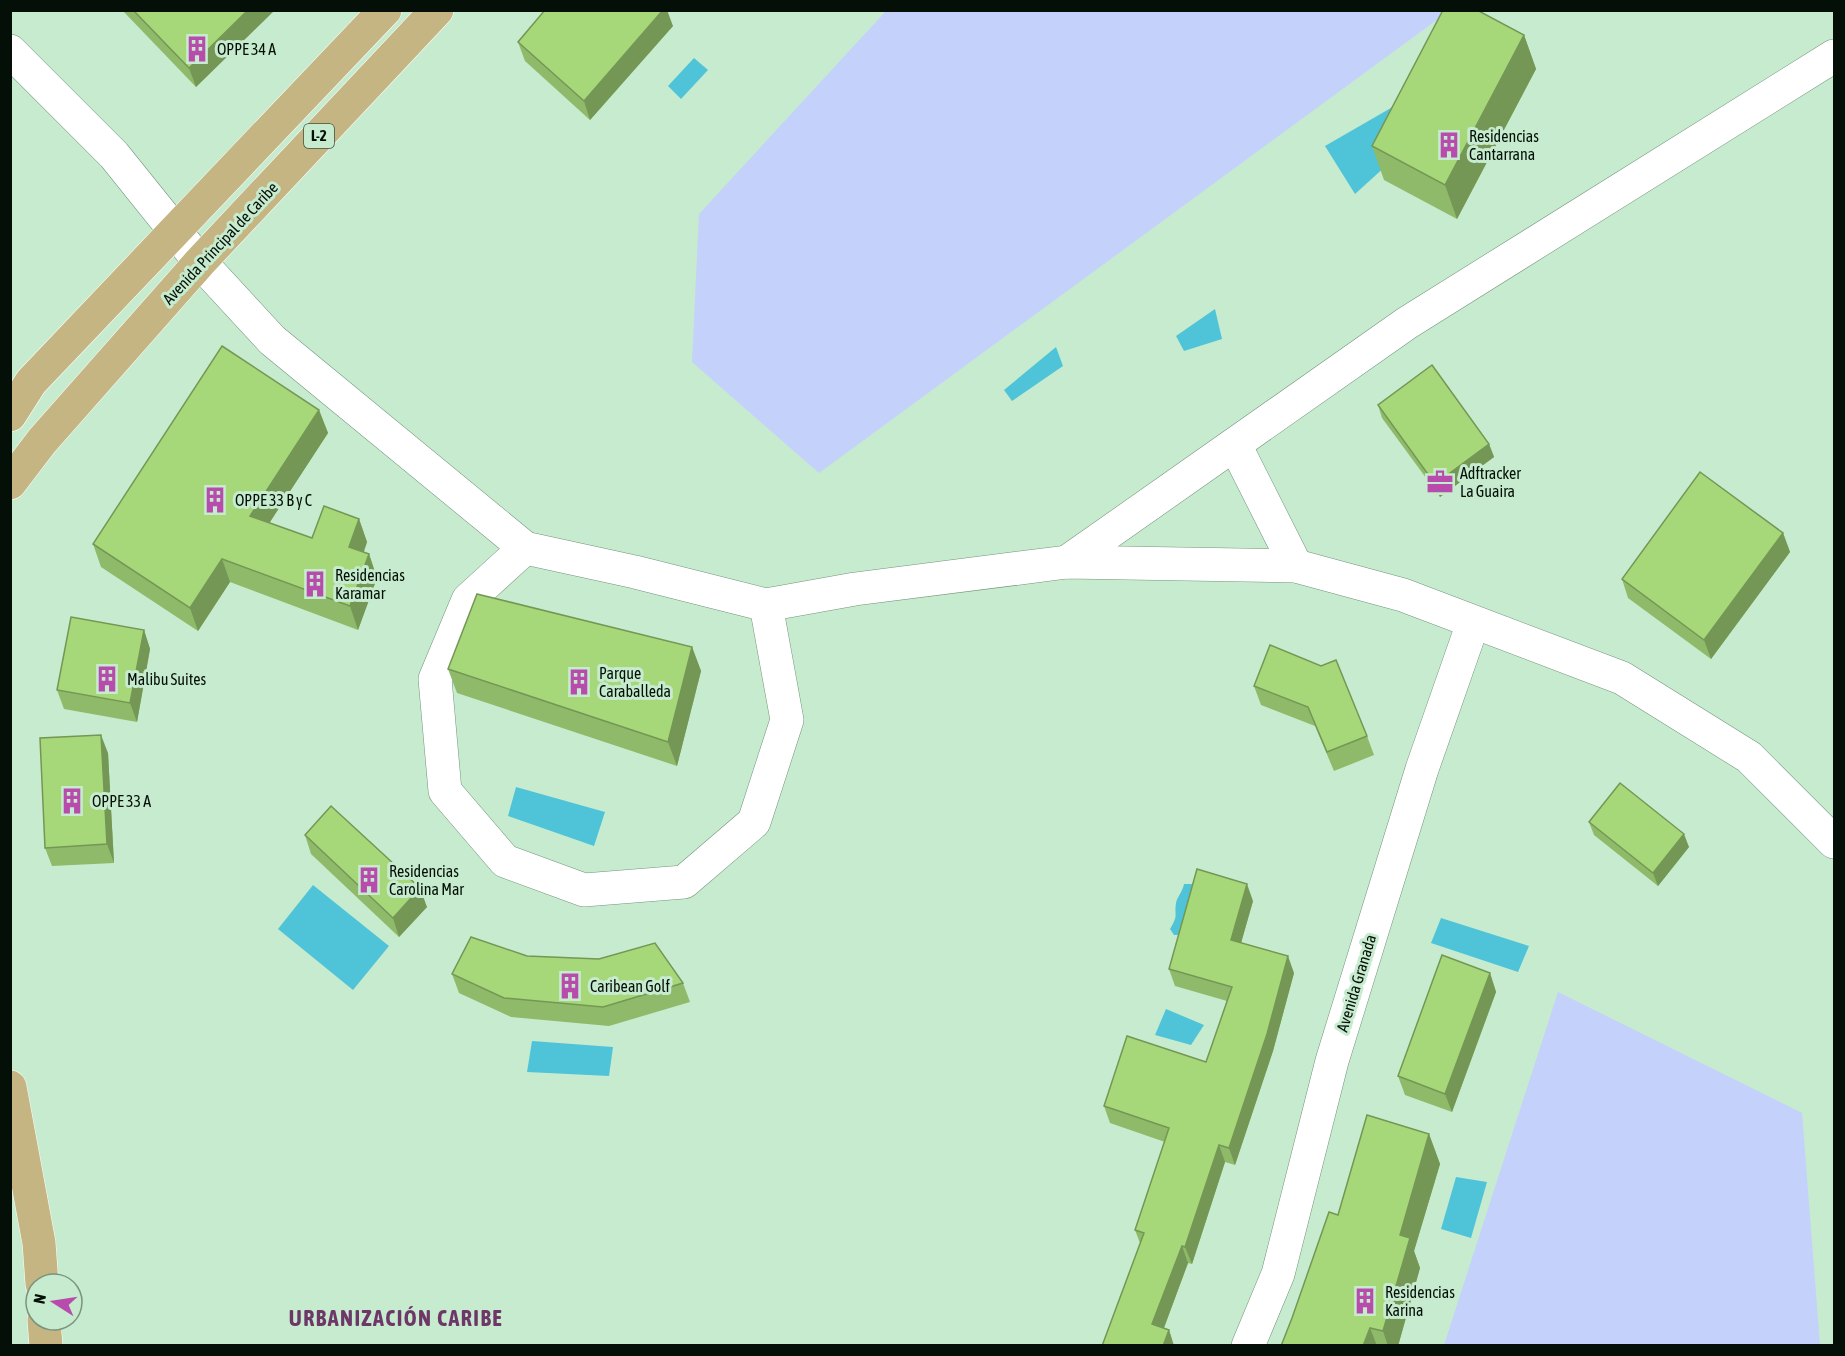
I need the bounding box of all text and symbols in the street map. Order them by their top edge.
building icon: OPPE 34 A [182,34,212,64]
place label: OPPE 34 A [217,40,276,58]
road number: L-2 [304,124,334,148]
place label: Residencias Cantarrana [1469,127,1539,163]
building icon: Residencias Cantarrana [1434,130,1464,160]
street label: Avenida Principal de Caribe [159,178,282,308]
place label: Adftracker La Guaira [1460,464,1521,500]
office icon: Adftracker La Guaira [1425,467,1455,497]
building icon: OPPE 33 B y C [200,485,230,515]
place label: OPPE 33 B y C [235,491,312,510]
place label: Residencias Karamar [335,566,405,602]
building icon: Residencias Karamar [300,569,330,599]
building icon: Malibu Suites [92,664,122,694]
place label: Parque Caraballeda [599,664,671,700]
building icon: Parque Caraballeda [564,667,594,697]
place label: Malibu Suites [127,670,206,688]
building icon: OPPE 33 A [57,786,87,816]
place label: OPPE 33 A [92,792,151,810]
place label: Residencias Carolina Mar [389,862,464,898]
building icon: Residencias Carolina Mar [354,865,384,895]
street label: Avenida Granada [1333,932,1379,1034]
building icon: Caribean Golf [555,971,585,1001]
place label: Caribean Golf [590,977,671,995]
north arrow [24,1272,84,1332]
place label: Residencias Karina [1385,1283,1455,1319]
building icon: Residencias Karina [1350,1286,1380,1316]
text: N [30,1292,49,1305]
district label: URBANIZACIÓN CARIBE [289,1305,503,1331]

